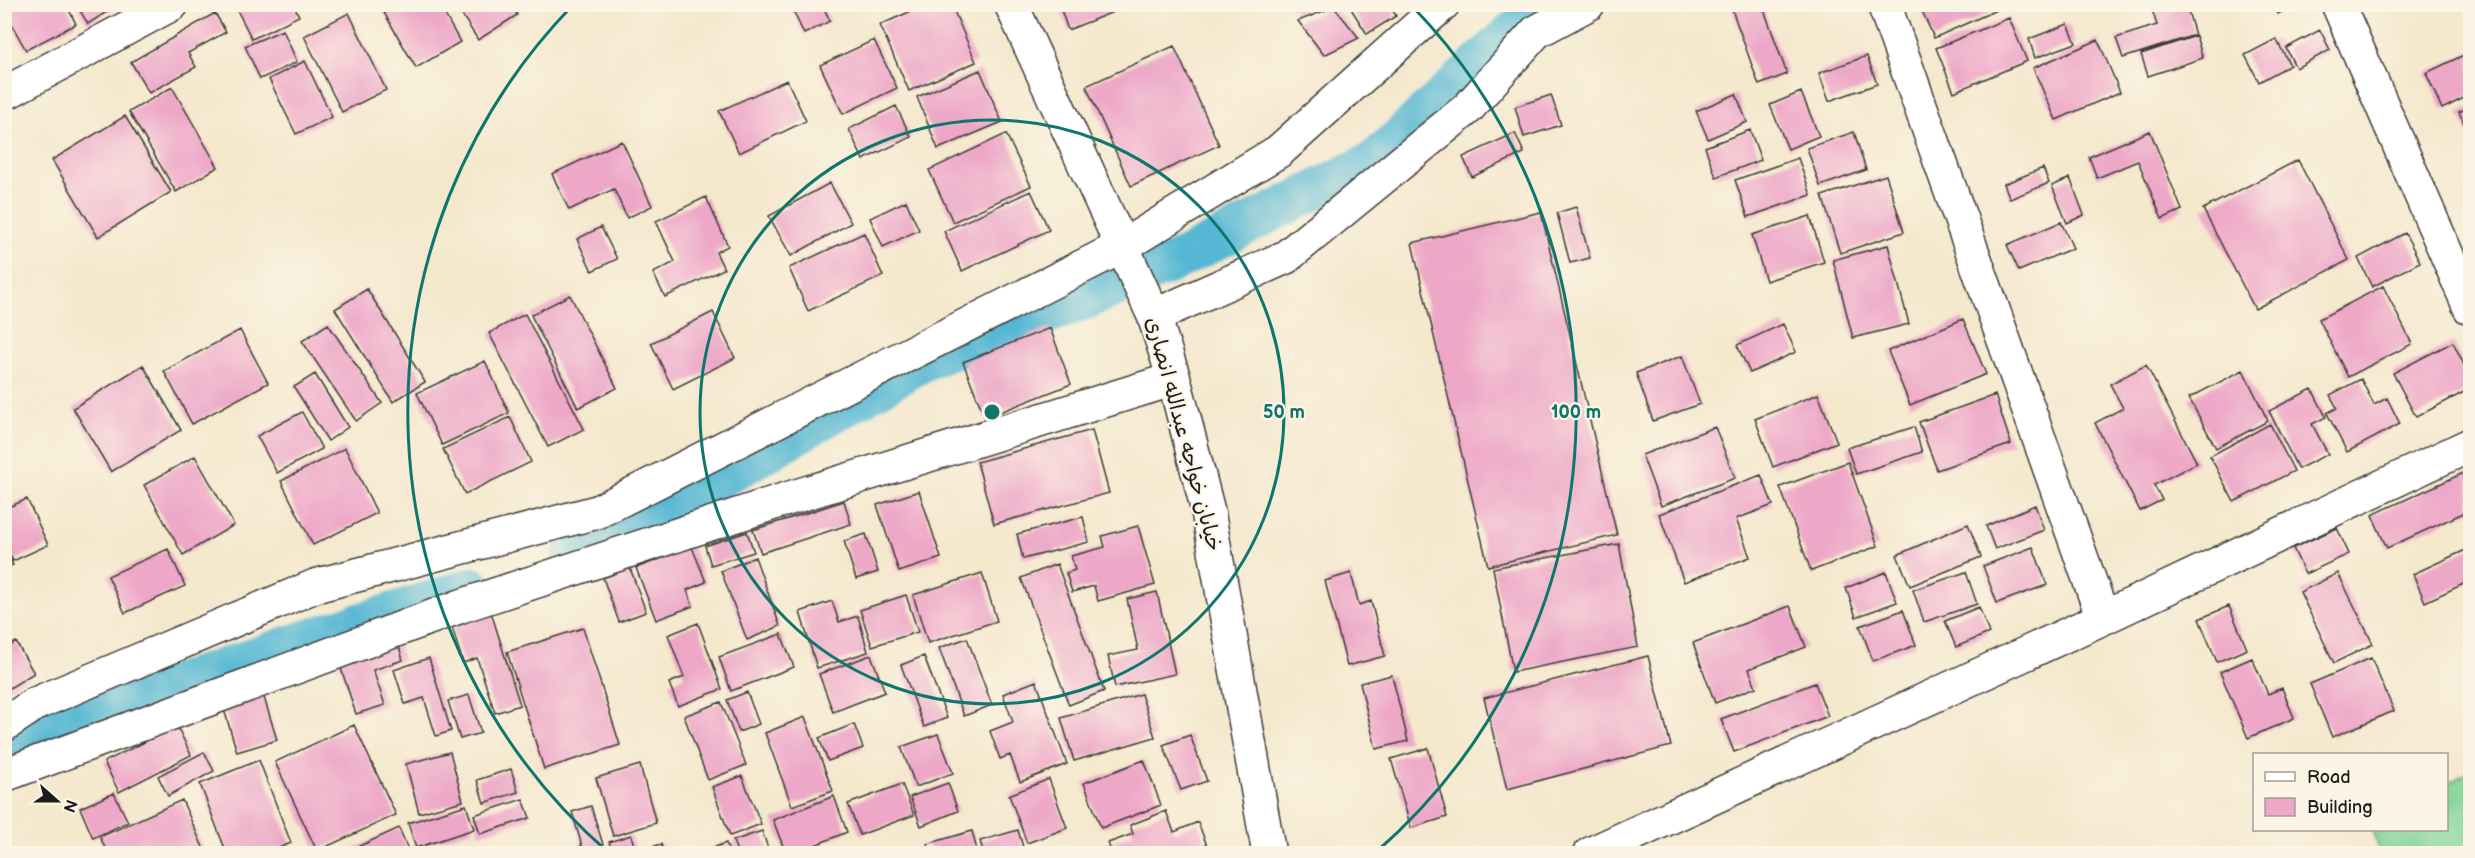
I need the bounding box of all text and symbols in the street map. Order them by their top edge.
street label: خیابان خواجه عبدالله انصاری [1140,314,1227,554]
centre of rings [982,402,1002,422]
text: 50 m [1263,402,1305,423]
text: 100 m [1551,402,1601,423]
legend [2253,753,2448,831]
text: Road [2307,767,2351,788]
north arrow [27,771,87,831]
text: N [59,797,81,815]
text: Building [2307,797,2373,818]

